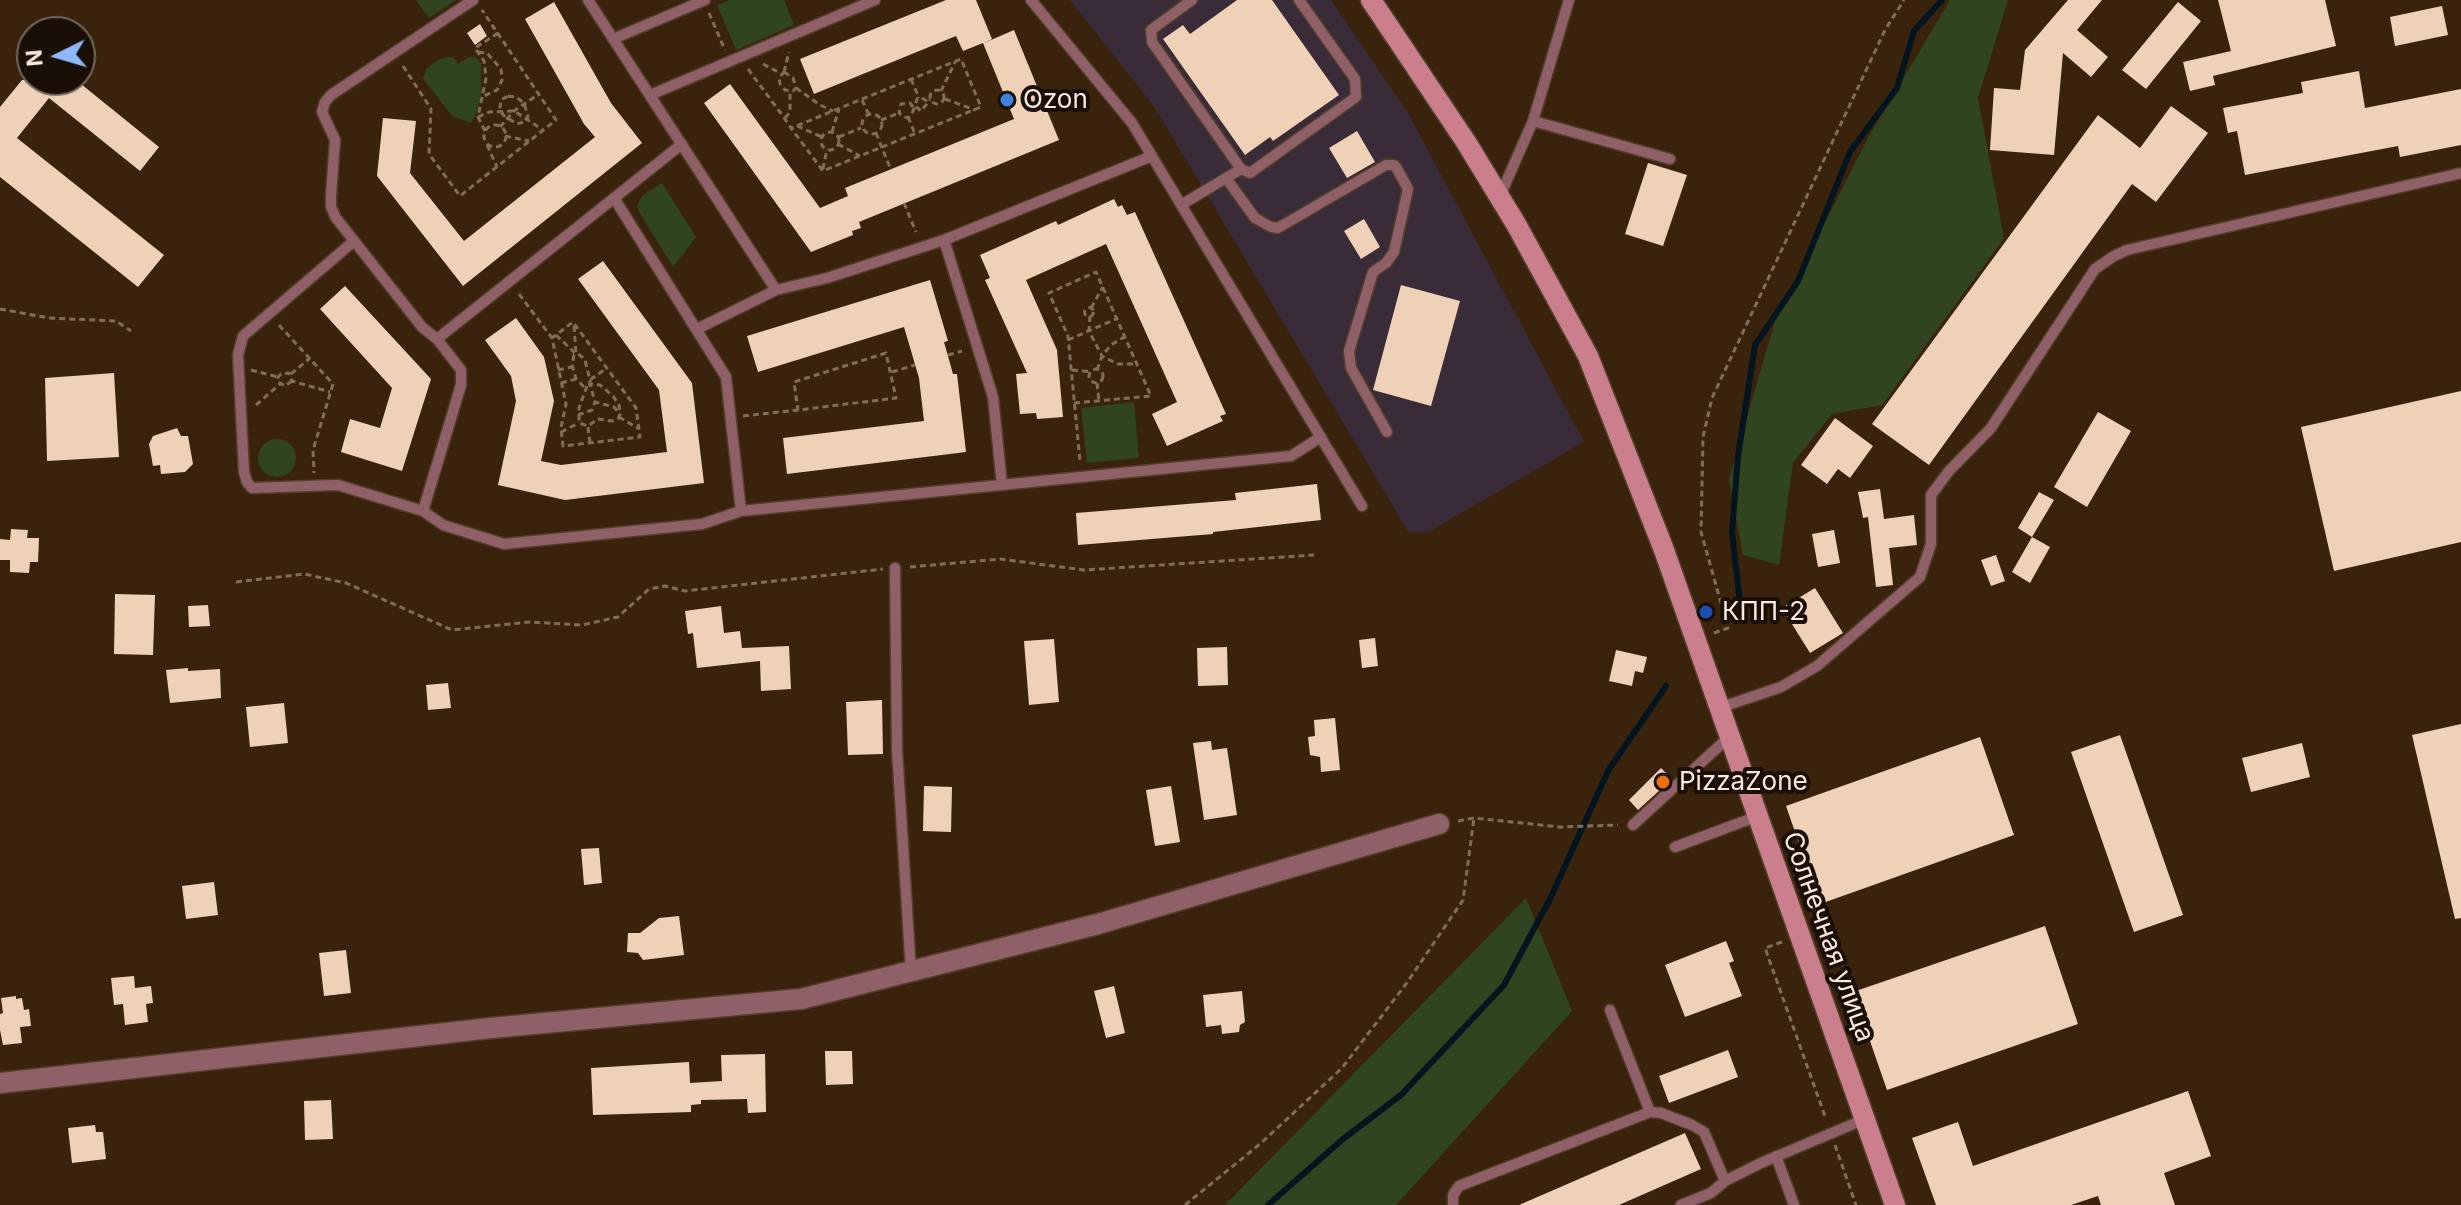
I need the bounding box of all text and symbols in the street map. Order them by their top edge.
north arrow [16,16,96,96]
text: N [20,48,48,67]
place label: Ozon [1023,84,1088,116]
marker: Ozon [998,91,1016,109]
place label: КПП-2 [1722,596,1805,628]
marker: КПП-2 [1697,603,1715,621]
place label: PizzaZone [1679,766,1808,798]
marker: PizzaZone [1654,773,1672,791]
street label: Солнечная улица [1776,828,1880,1046]

